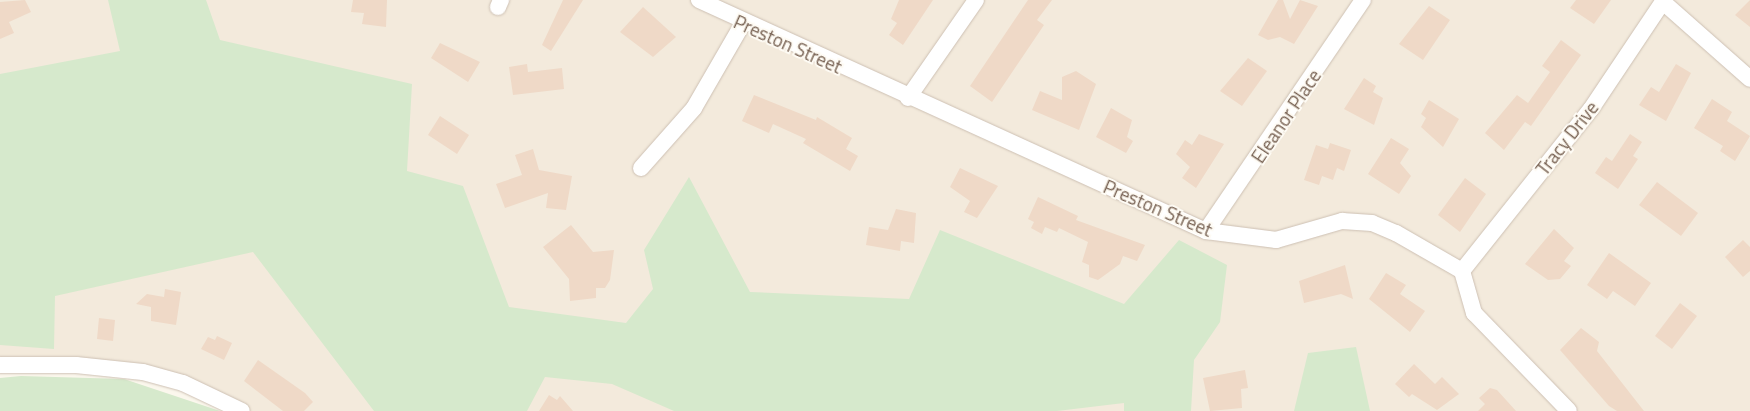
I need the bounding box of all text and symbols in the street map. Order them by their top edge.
street label: Preston Street [730,10,846,78]
street label: Eleanor Place [1246,65,1326,167]
street label: Tracy Drive [1531,96,1603,180]
street label: Preston Street [1100,175,1216,241]

